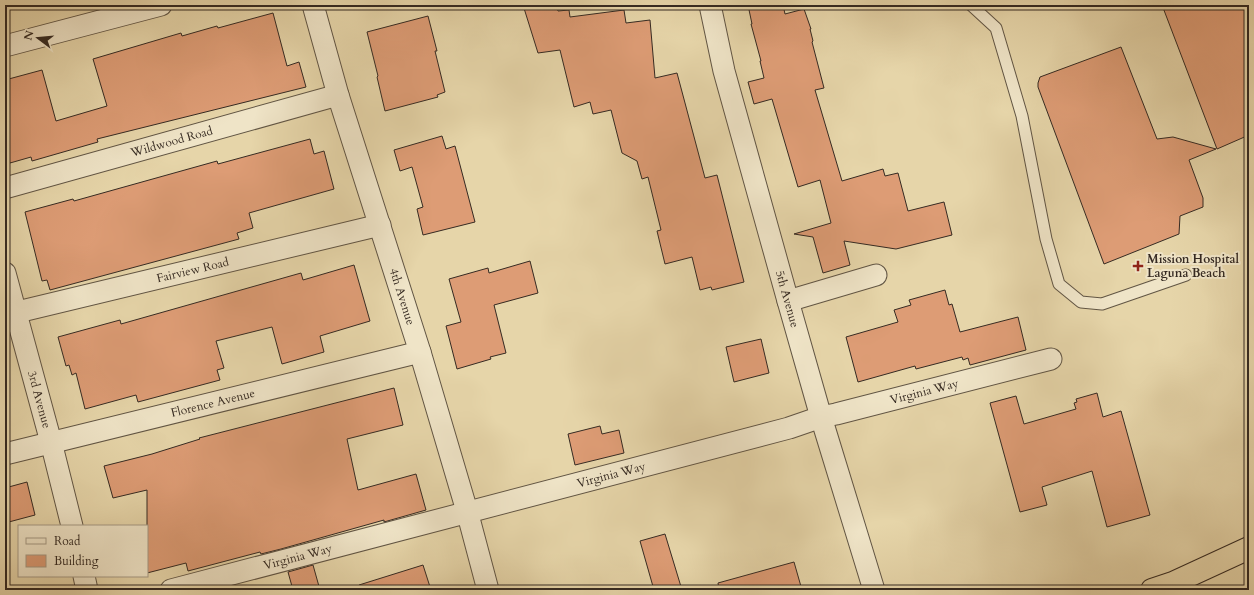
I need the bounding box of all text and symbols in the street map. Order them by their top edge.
north arrow [18,18,58,58]
text: N [20,28,38,42]
street label: Wildwood Road [128,122,215,161]
place label: Mission Hospital Laguna Beach [1147,251,1239,281]
street label: Fairview Road [155,253,231,286]
marker: Mission Hospital Laguna Beach [1132,260,1144,272]
street label: 4th Avenue [386,266,419,327]
street label: 5th Avenue [772,268,803,329]
street label: 3rd Avenue [24,369,55,430]
street label: Virginia Way [888,375,961,408]
street label: Florence Avenue [169,385,257,421]
street label: Virginia Way [575,458,648,491]
legend [18,525,148,577]
text: Road [54,533,81,549]
street label: Virginia Way [262,540,334,573]
text: Building [54,553,99,569]

